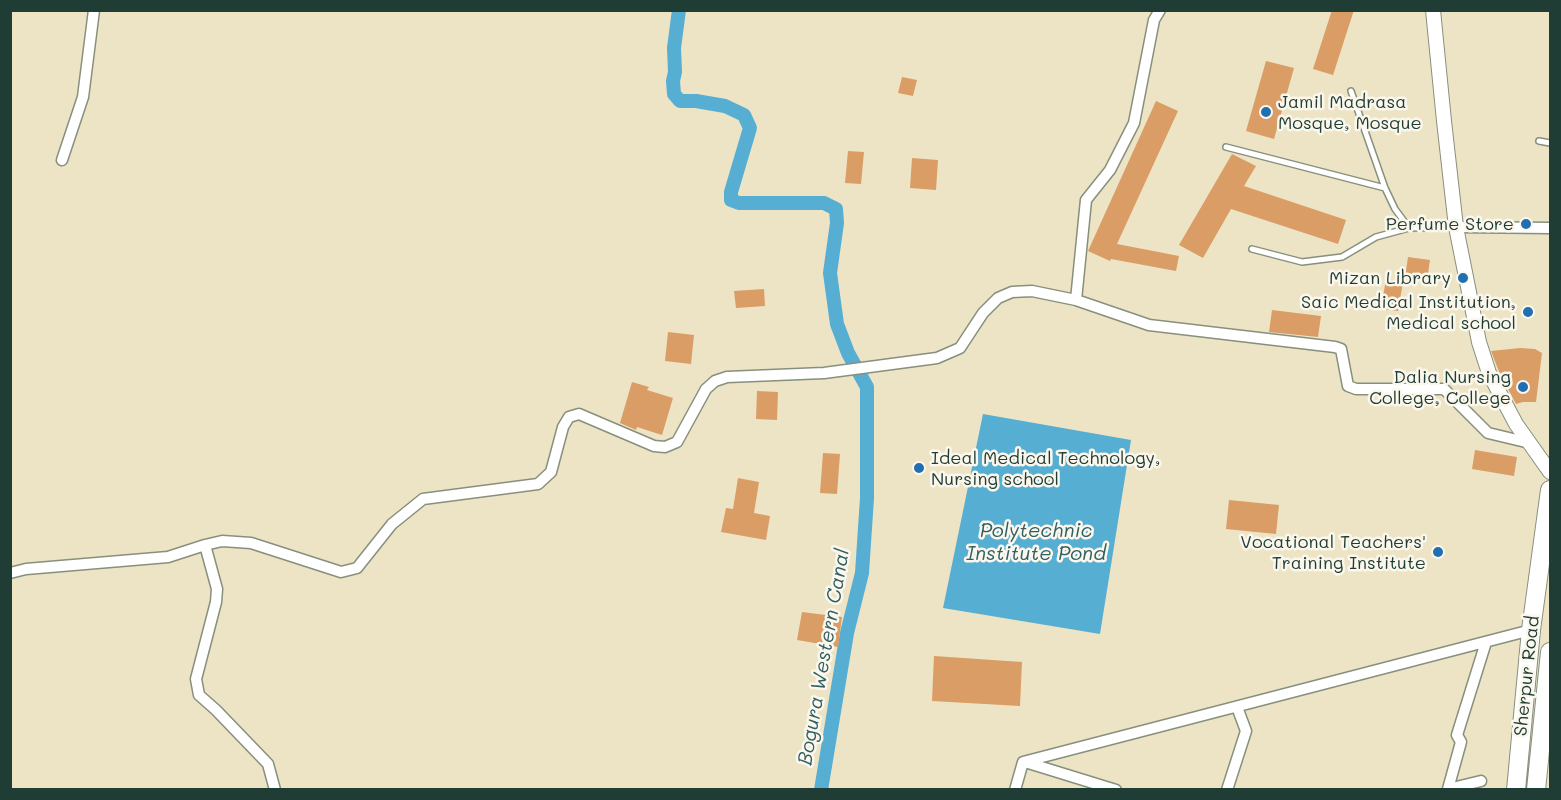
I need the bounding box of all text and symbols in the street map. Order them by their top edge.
place label: Jamil Madrasa Mosque, Mosque [1278,91,1422,134]
marker: Jamil Madrasa Mosque, Mosque [1259,105,1273,119]
place label: Perfume Store [1386,213,1514,235]
marker: Perfume Store [1519,217,1533,231]
place label: Mizan Library [1329,267,1451,289]
marker: Mizan Library [1456,271,1470,285]
place label: Saic Medical Institution, Medical school [1301,291,1516,334]
marker: Saic Medical Institution, Medical school [1521,305,1535,319]
place label: Dalia Nursing College, College [1369,366,1511,409]
marker: Dalia Nursing College, College [1516,380,1530,394]
place label: Ideal Medical Technology, Nursing school [931,447,1160,490]
marker: Ideal Medical Technology, Nursing school [912,461,926,475]
water label: Polytechnic Institute Pond [966,519,1106,566]
place label: Vocational Teachers' Training Institute [1240,531,1426,574]
marker: Vocational Teachers' Training Institute [1431,545,1445,559]
water label: Bogura Western Canal [793,547,855,767]
street label: Sherpur Road [1510,615,1544,737]

